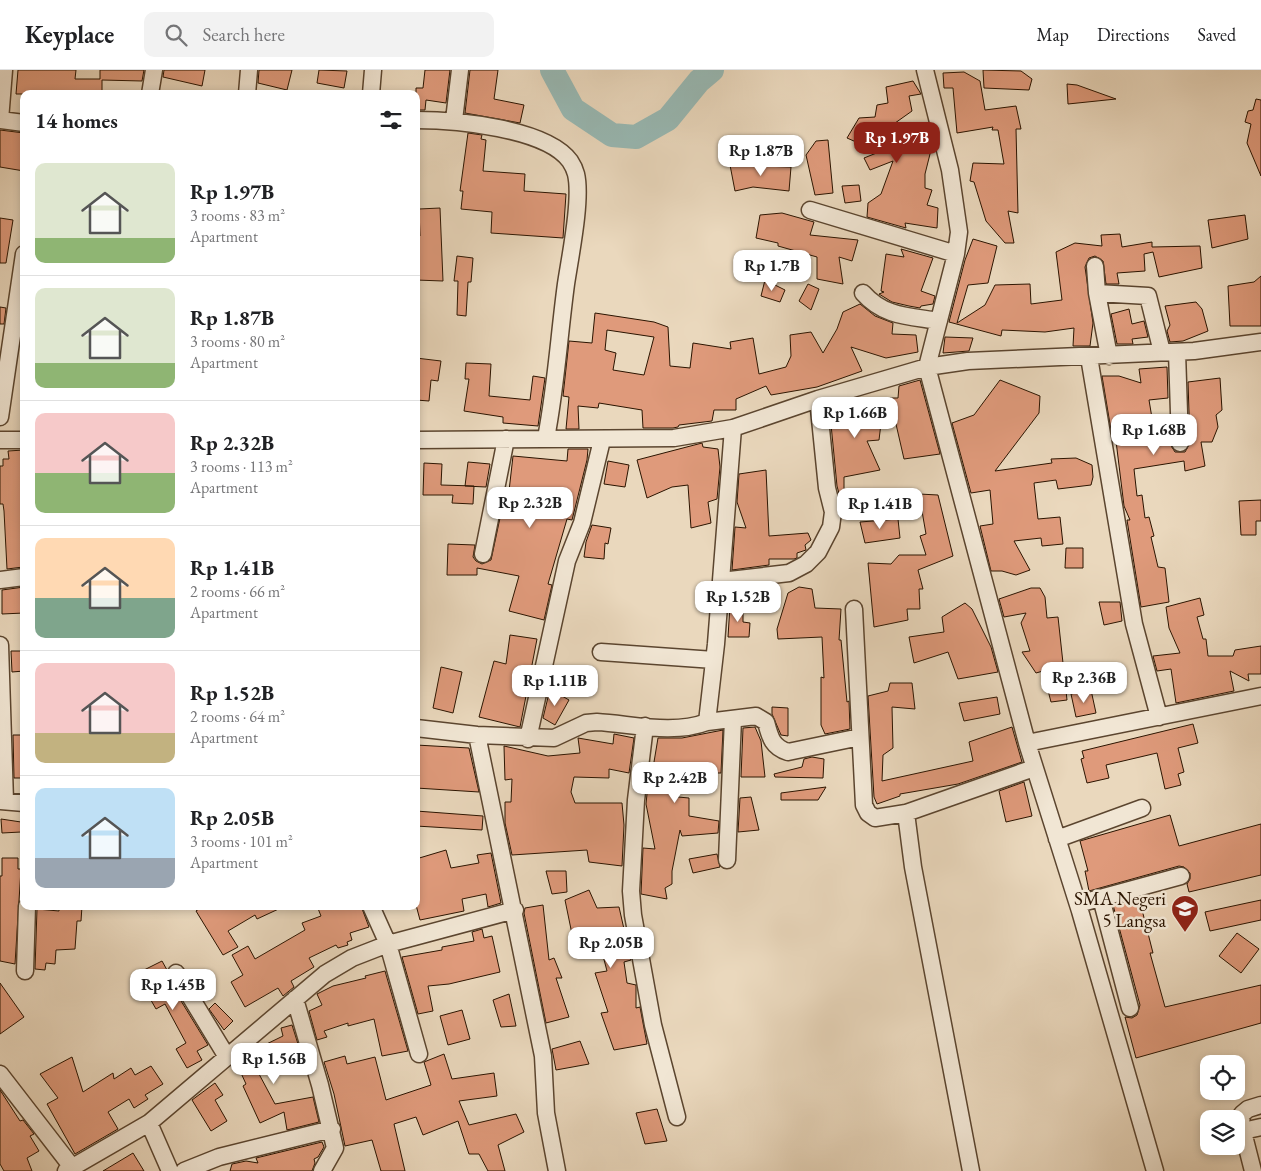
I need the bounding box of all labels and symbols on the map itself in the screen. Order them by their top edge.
pin: Rp 1.97B [845,122,949,164]
pin: Rp 1.87B [709,134,813,177]
pin: Rp 1.7B [726,250,818,292]
pin: Rp 1.66B [803,396,907,439]
pin: Rp 1.68B [1102,414,1206,456]
pin: Rp 2.32B [478,486,582,529]
pin: Rp 1.41B [828,488,932,530]
pin: Rp 1.52B [686,580,790,623]
pin: Rp 2.36B [1032,662,1136,704]
pin: Rp 1.11B [503,664,607,707]
pin: Rp 2.42B [623,762,727,804]
place label: SMA Negeri 5 Langsa [1074,886,1166,933]
school or university icon: SMA Negeri 5 Langsa [1170,894,1200,933]
pin: Rp 2.05B [559,926,663,969]
pin: Rp 1.45B [121,968,225,1011]
pin: Rp 1.56B [222,1042,326,1085]

